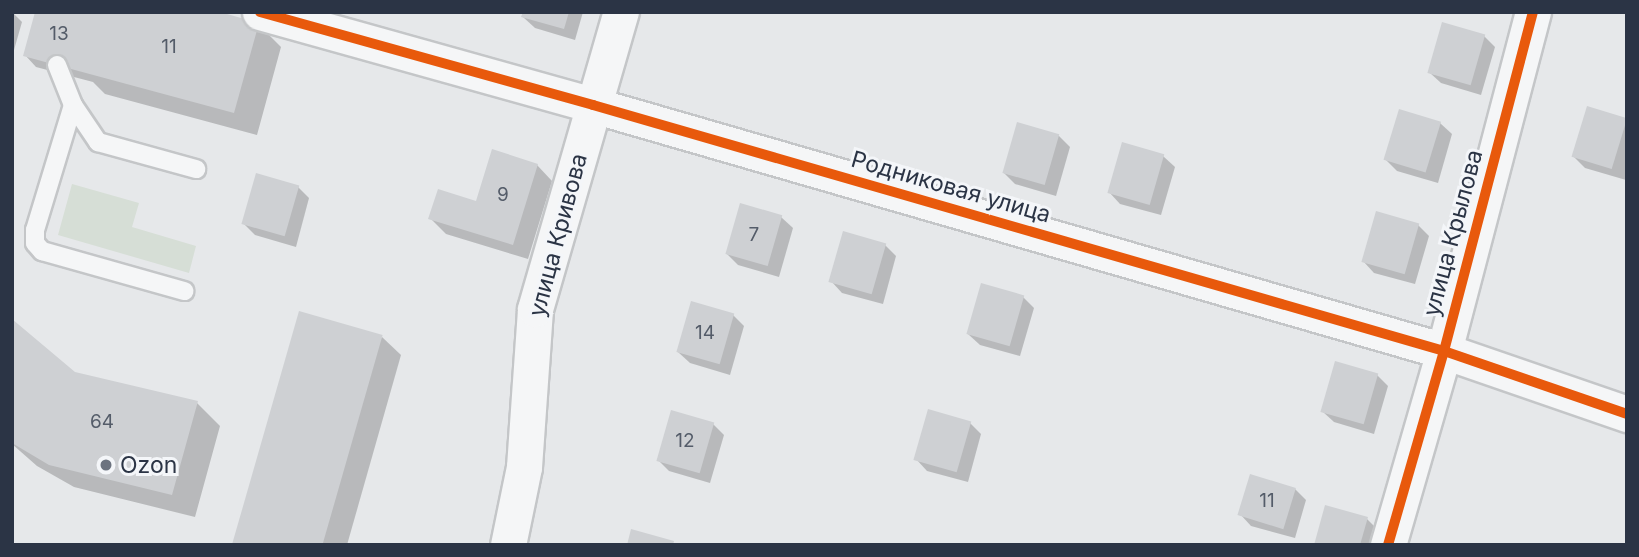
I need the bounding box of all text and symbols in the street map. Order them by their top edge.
house number: 13 [49,23,69,45]
house number: 11 [161,36,177,58]
street label: Родниковая улица [848,145,1054,229]
street label: улица Крылова [1418,147,1488,319]
street label: улица Кривова [523,150,593,320]
house number: 9 [497,184,509,206]
house number: 7 [749,224,759,246]
house number: 14 [695,322,715,344]
house number: 64 [90,411,114,433]
house number: 12 [675,430,695,452]
place label: Ozon [120,451,177,479]
marker: Ozon [98,457,114,473]
house number: 11 [1259,490,1275,512]

